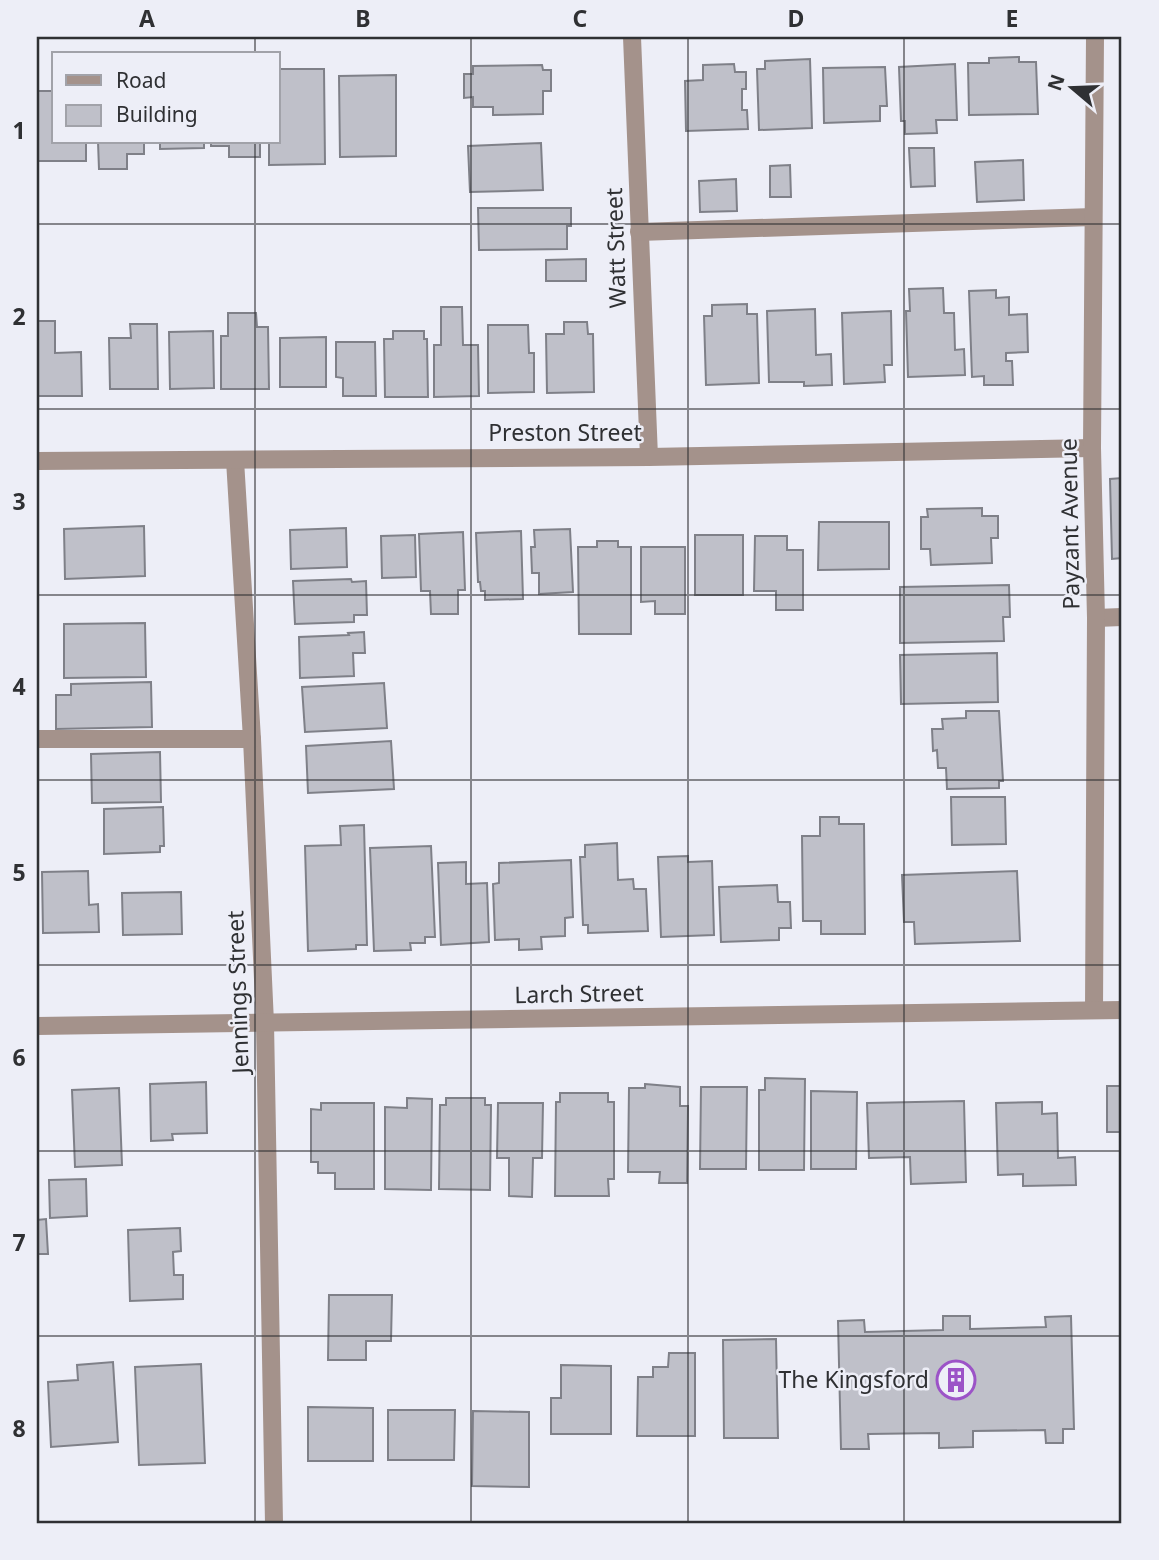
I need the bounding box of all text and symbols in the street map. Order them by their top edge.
text: A [139,2,155,34]
text: B [355,2,371,34]
text: C [573,2,588,34]
text: D [788,2,804,34]
text: E [1006,2,1018,34]
legend [52,52,280,144]
north arrow [1036,52,1106,122]
text: Road [116,66,166,94]
text: N [1041,71,1071,94]
text: Building [116,100,198,128]
text: 1 [12,114,26,146]
street label: Watt Street [597,187,633,309]
text: 2 [12,300,26,332]
street label: Preston Street [488,416,642,448]
street label: Payzant Avenue [1052,438,1086,610]
text: 3 [12,485,26,517]
text: 4 [12,670,26,702]
text: 5 [12,856,26,888]
street label: Jennings Street [218,910,256,1076]
street label: Larch Street [514,976,644,1010]
text: 6 [12,1041,26,1073]
text: 7 [12,1226,26,1258]
building icon: The Kingsford [935,1359,977,1401]
place label: The Kingsford [778,1363,929,1395]
text: 8 [12,1412,26,1444]

